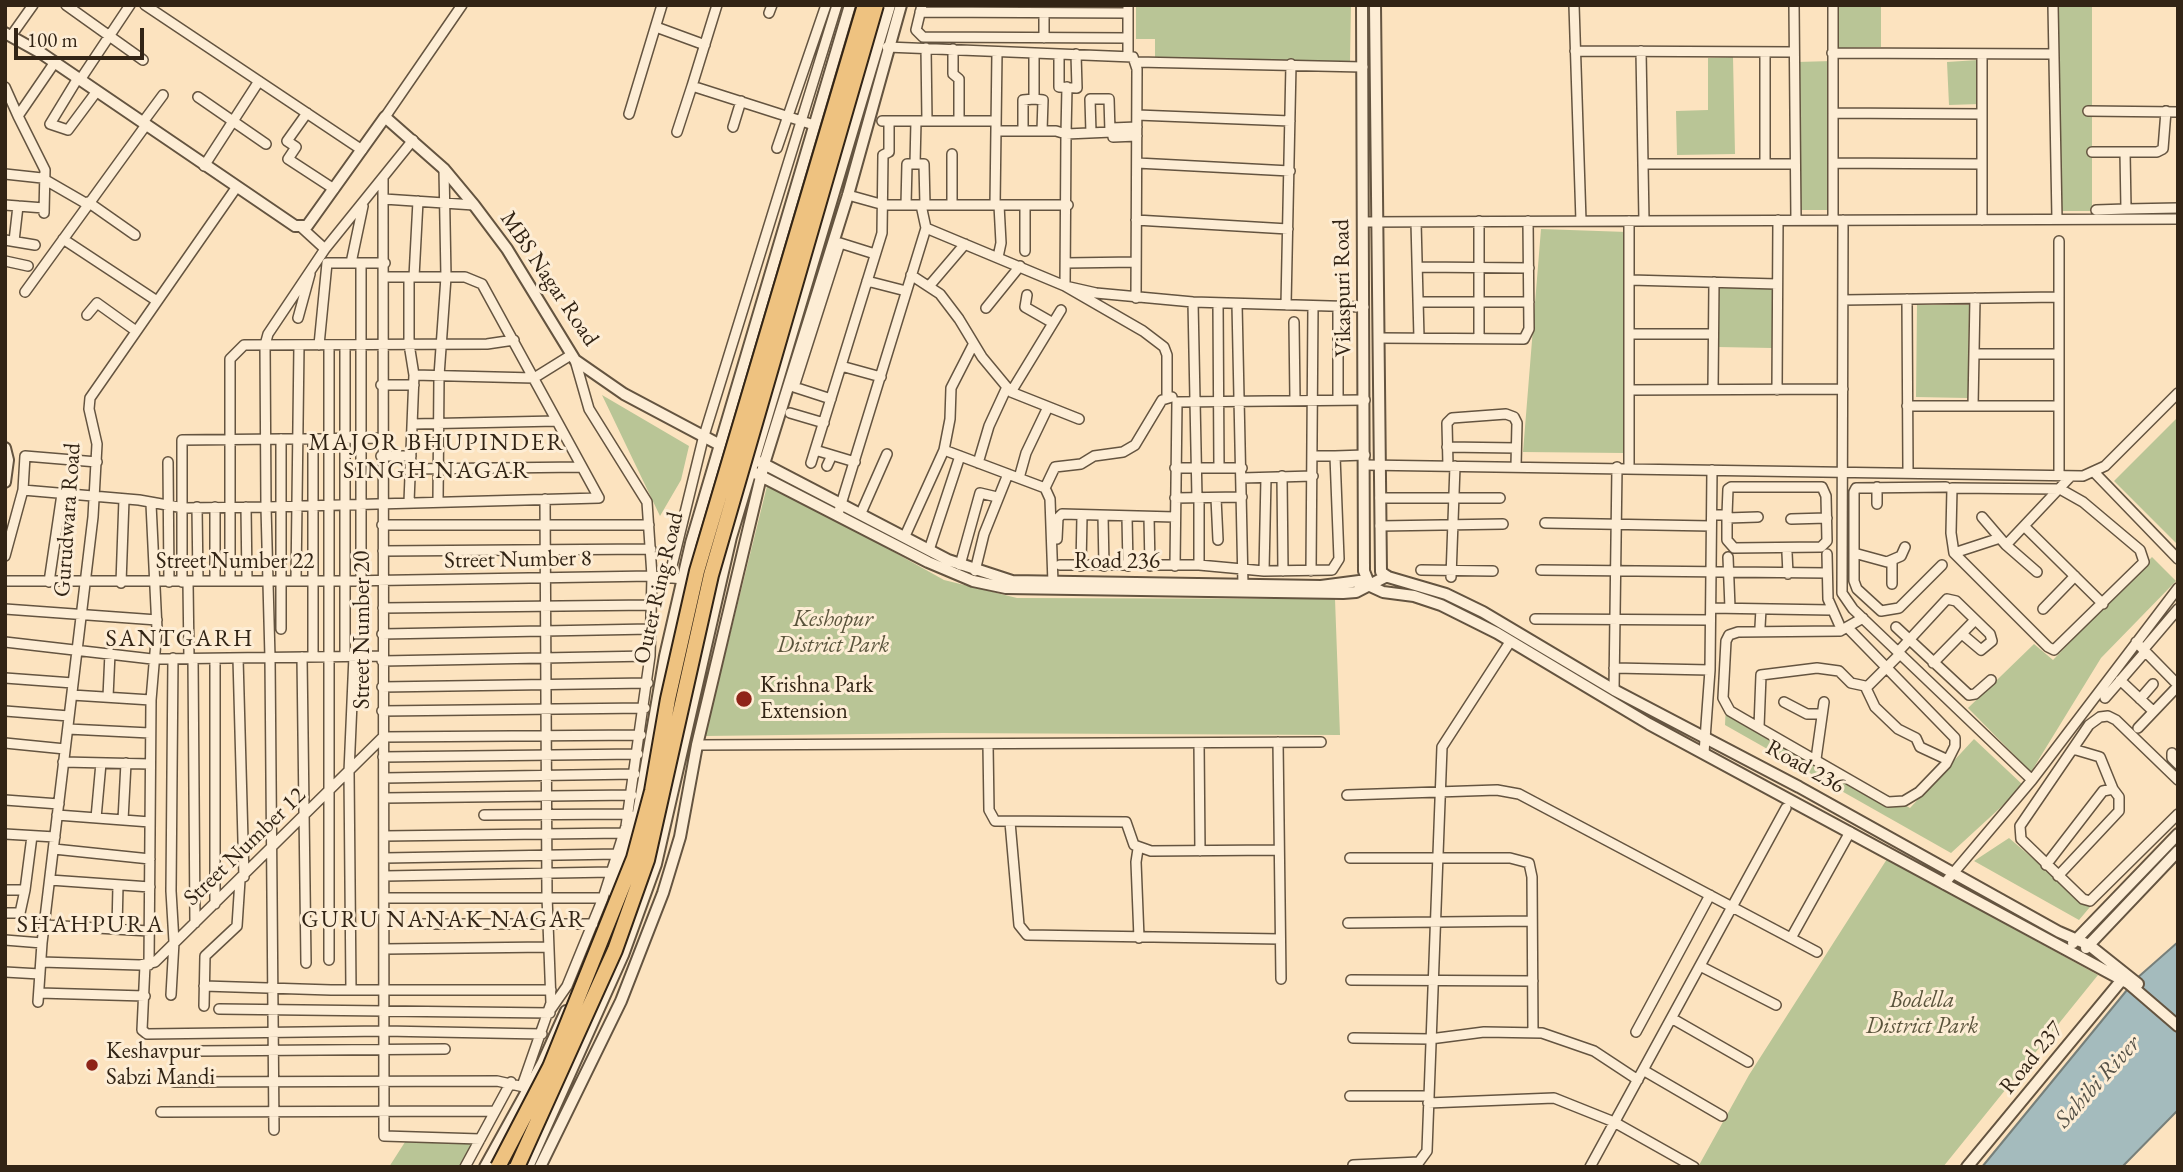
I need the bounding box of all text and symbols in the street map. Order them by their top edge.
scale bar [18,14,147,58]
text: 100 m [27,26,78,53]
street label: MBS Nagar Road [494,206,604,352]
street label: Vikaspuri Road [1328,219,1358,357]
district label: MAJOR BHUPINDER SINGH NAGAR [310,429,564,485]
street label: Gurudwara Road [49,442,87,598]
street label: Outer Ring Road [628,509,690,667]
street label: Street Number 8 [444,545,592,575]
street label: Street Number 22 [156,548,314,576]
street label: Road 236 [1074,548,1160,576]
street label: Street Number 20 [349,551,377,709]
park label: Keshopur District Park [777,606,889,660]
district label: SANTGARH [106,625,254,653]
place label: Krishna Park Extension [760,672,873,726]
marker: Krishna Park Extension [734,689,754,709]
street label: Road 236 [1761,734,1849,800]
street label: Street Number 12 [178,782,312,912]
district label: GURU NANAK NAGAR [303,906,585,934]
district label: SHAHPURA [18,911,164,939]
park label: Bodella District Park [1866,987,1978,1041]
street label: Road 237 [1994,1016,2070,1100]
water label: Sahibi River [2049,1030,2147,1134]
place label: Keshavpur Sabzi Mandi [106,1038,215,1092]
marker: Keshavpur Sabzi Mandi [84,1057,100,1073]

